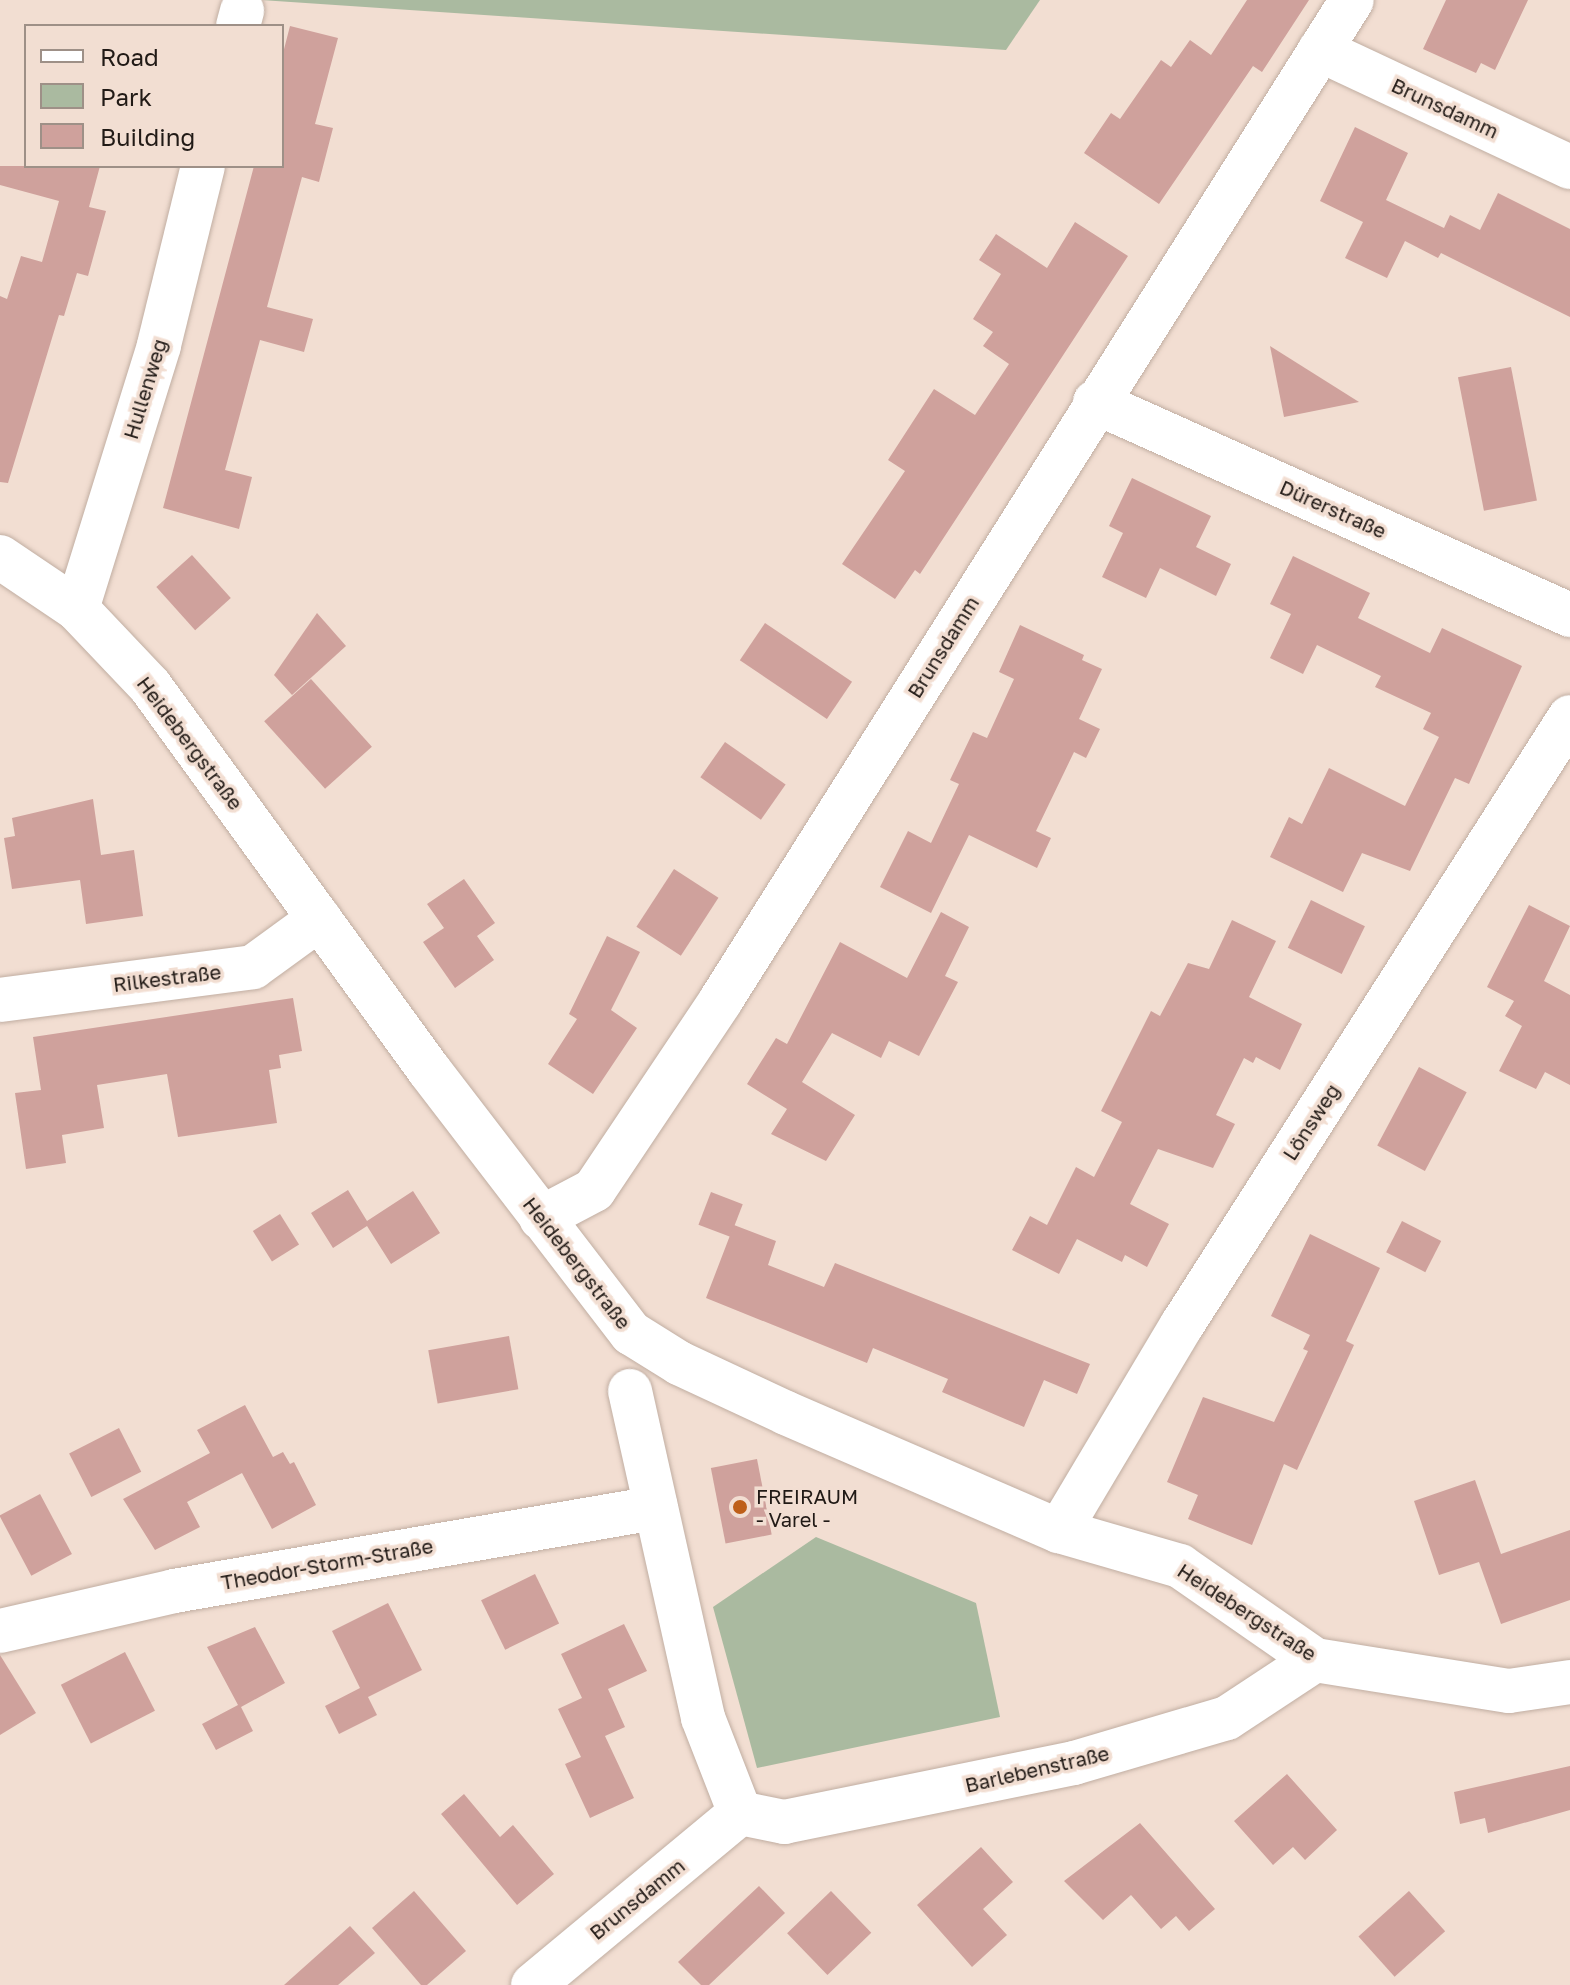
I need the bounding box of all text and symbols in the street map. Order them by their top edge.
legend [24,24,284,168]
text: Road [100,42,159,71]
street label: Brunsdamm [1388,73,1502,143]
text: Park [100,82,152,111]
text: Building [100,122,195,151]
street label: Hullenweg [118,336,172,442]
street label: Dürerstraße [1276,475,1390,543]
street label: Brunsdamm [902,592,984,702]
street label: Heidebergstraße [132,672,248,814]
street label: Rilkestraße [112,959,222,997]
street label: Lönsweg [1278,1079,1344,1165]
street label: Heidebergstraße [518,1192,636,1334]
place label: FREIRAUM - Varel - [756,1484,858,1531]
marker: FREIRAUM - Varel - [731,1498,749,1516]
street label: Theodor-Storm-Straße [219,1534,435,1594]
street label: Heidebergstraße [1173,1558,1321,1666]
street label: Barlebenstraße [963,1741,1111,1797]
street label: Brunsdamm [585,1853,689,1945]

